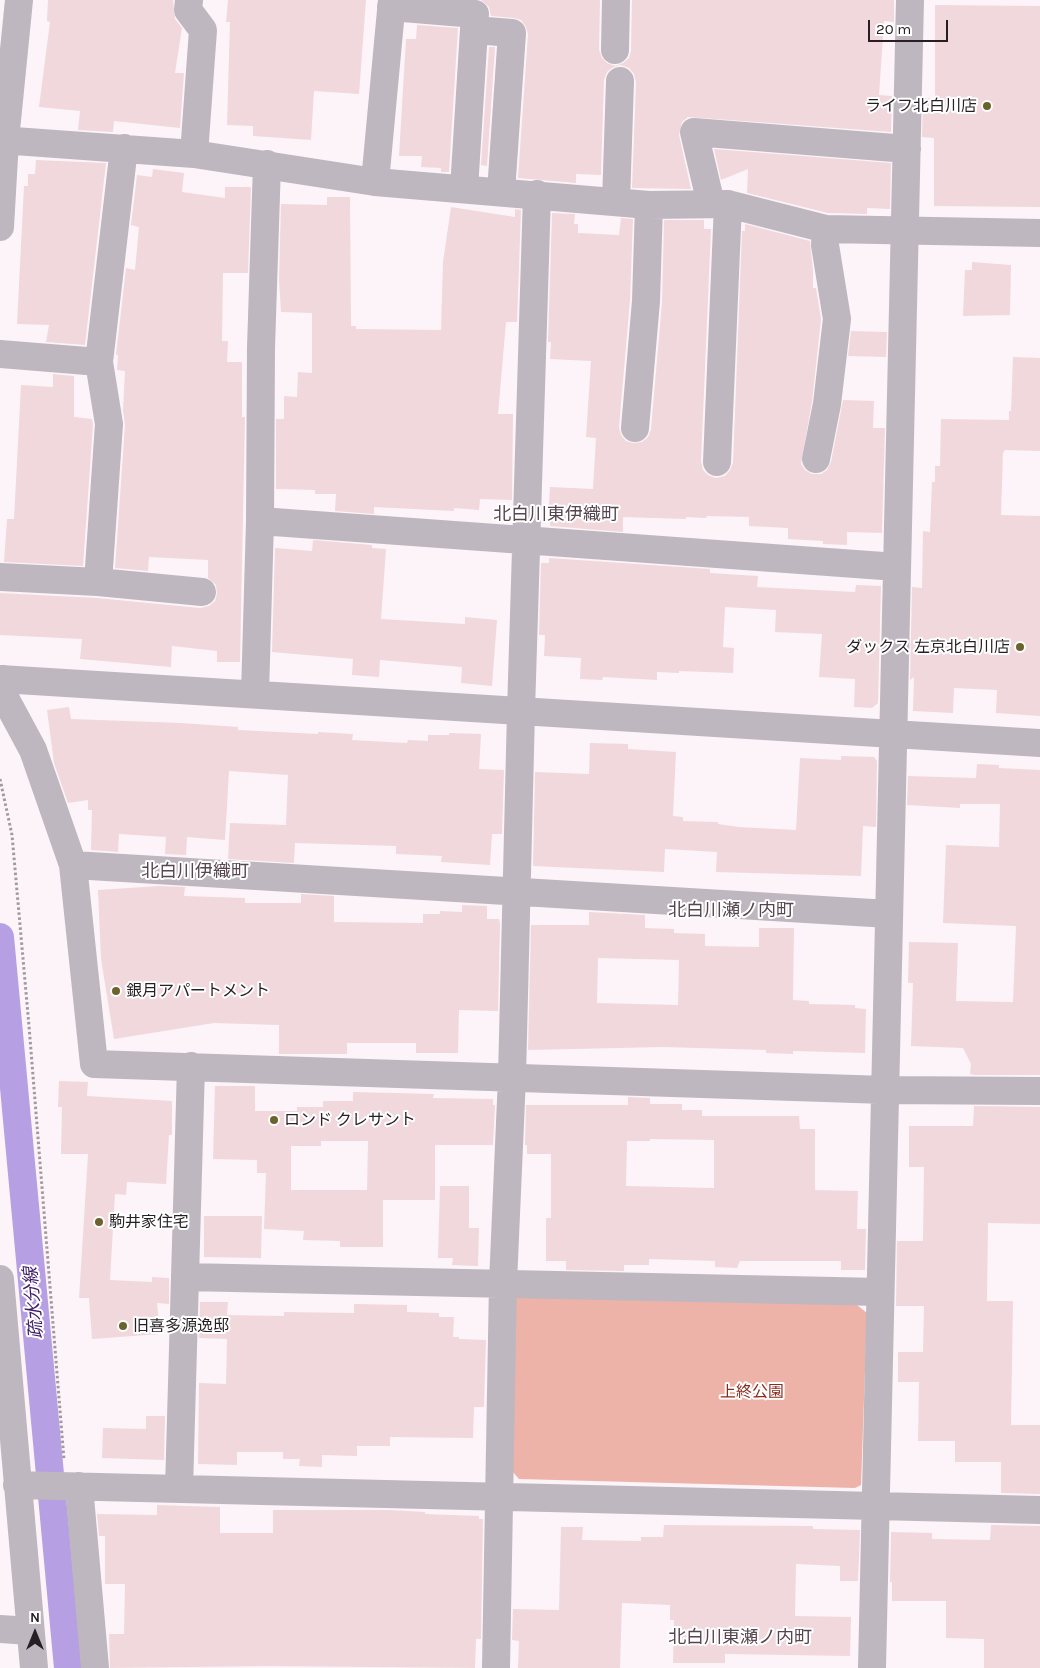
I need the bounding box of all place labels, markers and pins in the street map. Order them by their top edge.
place label: ライフ北白川店 [865,96,977,116]
marker: ライフ北白川店 [981,100,993,112]
place label: ダックス 左京北白川店 [846,637,1010,657]
marker: ダックス 左京北白川店 [1014,641,1026,653]
place label: 銀月アパートメント [126,981,270,1001]
marker: 銀月アパートメント [110,985,122,997]
place label: ロンド クレサント [284,1110,416,1130]
marker: ロンド クレサント [268,1114,280,1126]
place label: 駒井家住宅 [109,1212,189,1232]
marker: 駒井家住宅 [93,1216,105,1228]
place label: 旧喜多源逸邸 [133,1316,229,1336]
marker: 旧喜多源逸邸 [117,1320,129,1332]

